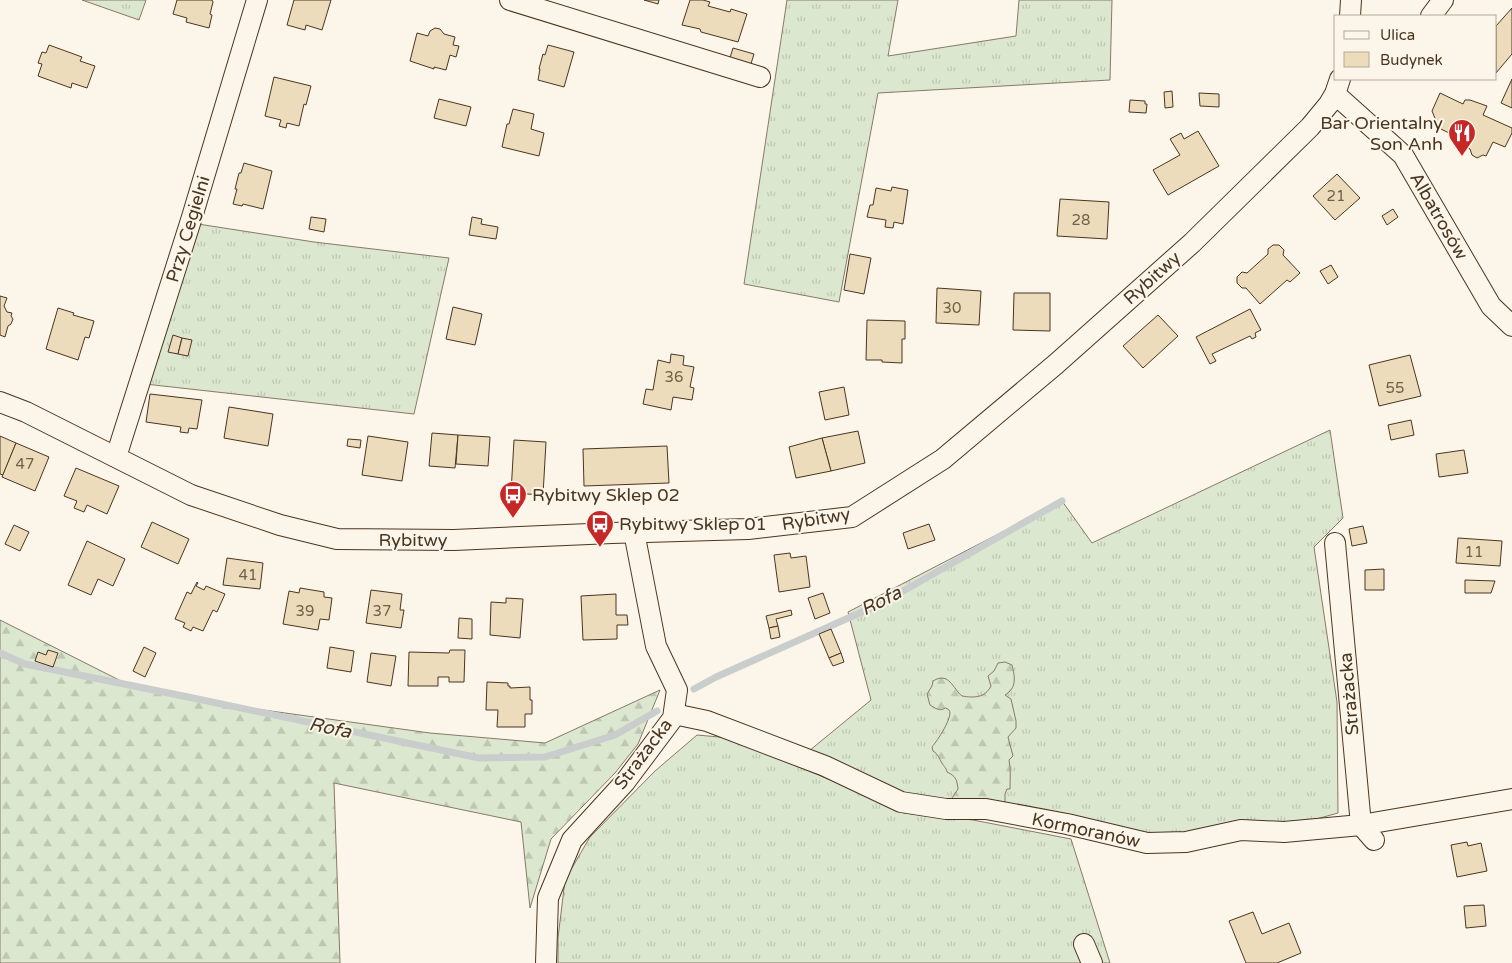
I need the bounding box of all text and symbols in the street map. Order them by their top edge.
legend [1334,15,1497,80]
text: Ulica [1380,26,1415,44]
text: Budynek [1380,51,1443,69]
place label: Bar Orientalny Son Anh [1320,112,1443,155]
restaurant icon: Bar Orientalny Son Anh [1447,118,1477,157]
street label: Albatrosów [1405,168,1473,264]
street label: Przy Cegielni [161,173,215,285]
house number: 21 [1327,187,1345,205]
house number: 28 [1072,211,1090,229]
street label: Rybitwy [1119,247,1185,309]
house number: 30 [943,299,961,317]
house number: 36 [665,368,683,386]
house number: 55 [1386,379,1404,397]
house number: 47 [16,455,34,473]
bus stop icon: Rybitwy Sklep 02 [498,480,528,519]
place label: Rybitwy Sklep 02 [532,484,680,506]
street label: Rybitwy [780,503,852,535]
bus stop icon: Rybitwy Sklep 01 [585,509,615,548]
place label: Rybitwy Sklep 01 [619,513,767,535]
street label: Rybitwy [378,529,448,551]
house number: 11 [1465,543,1483,561]
house number: 41 [239,566,257,584]
water label: Rofa [857,581,906,620]
house number: 39 [296,602,314,620]
house number: 37 [373,602,391,620]
street label: Strażacka [1334,652,1364,736]
water label: Rofa [307,713,354,743]
street label: Strażacka [609,714,677,794]
street label: Kormoranów [1030,808,1142,852]

